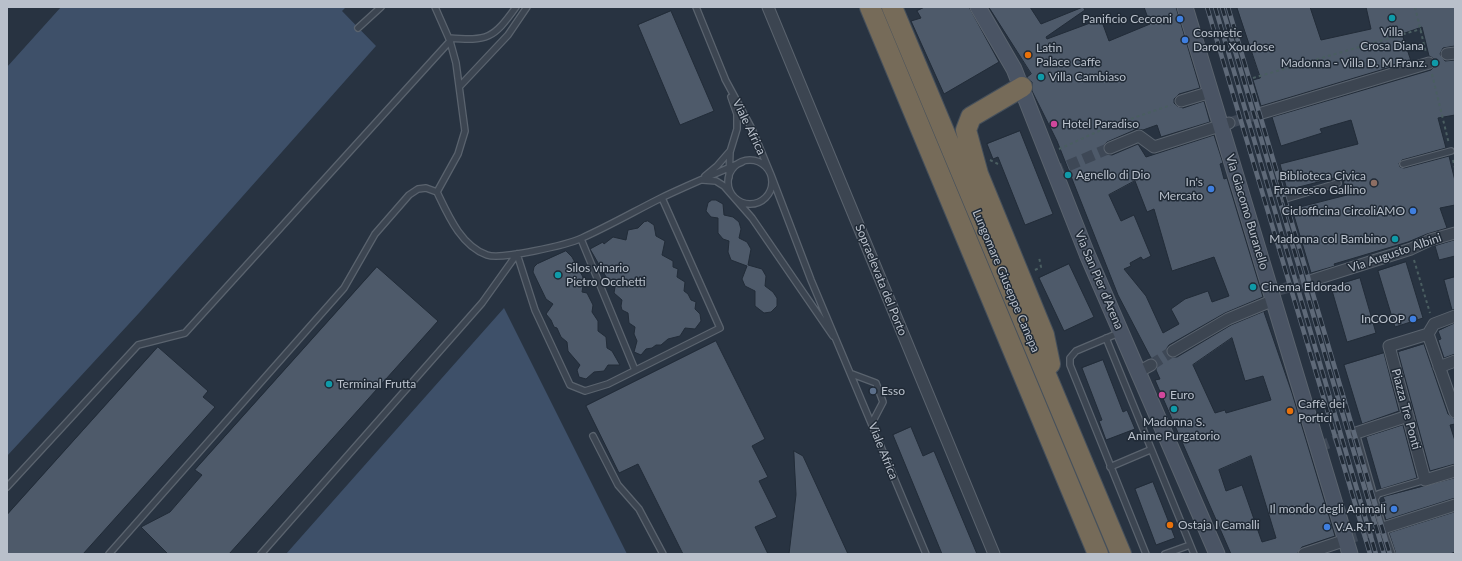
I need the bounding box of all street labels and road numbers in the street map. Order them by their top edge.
street label: Viale Africa [729,97,769,157]
street label: Via Giacomo Buranello [1223,153,1271,271]
street label: Lungomare Giuseppe Canepa [969,207,1043,355]
street label: Sopraelevata del Porto [852,222,910,338]
street label: Via San Pier d'Arena [1072,229,1126,331]
street label: Via Augusto Albini [1347,230,1443,276]
street label: Piazza Tre Ponti [1388,367,1424,451]
street label: Viale Africa [865,420,901,482]

